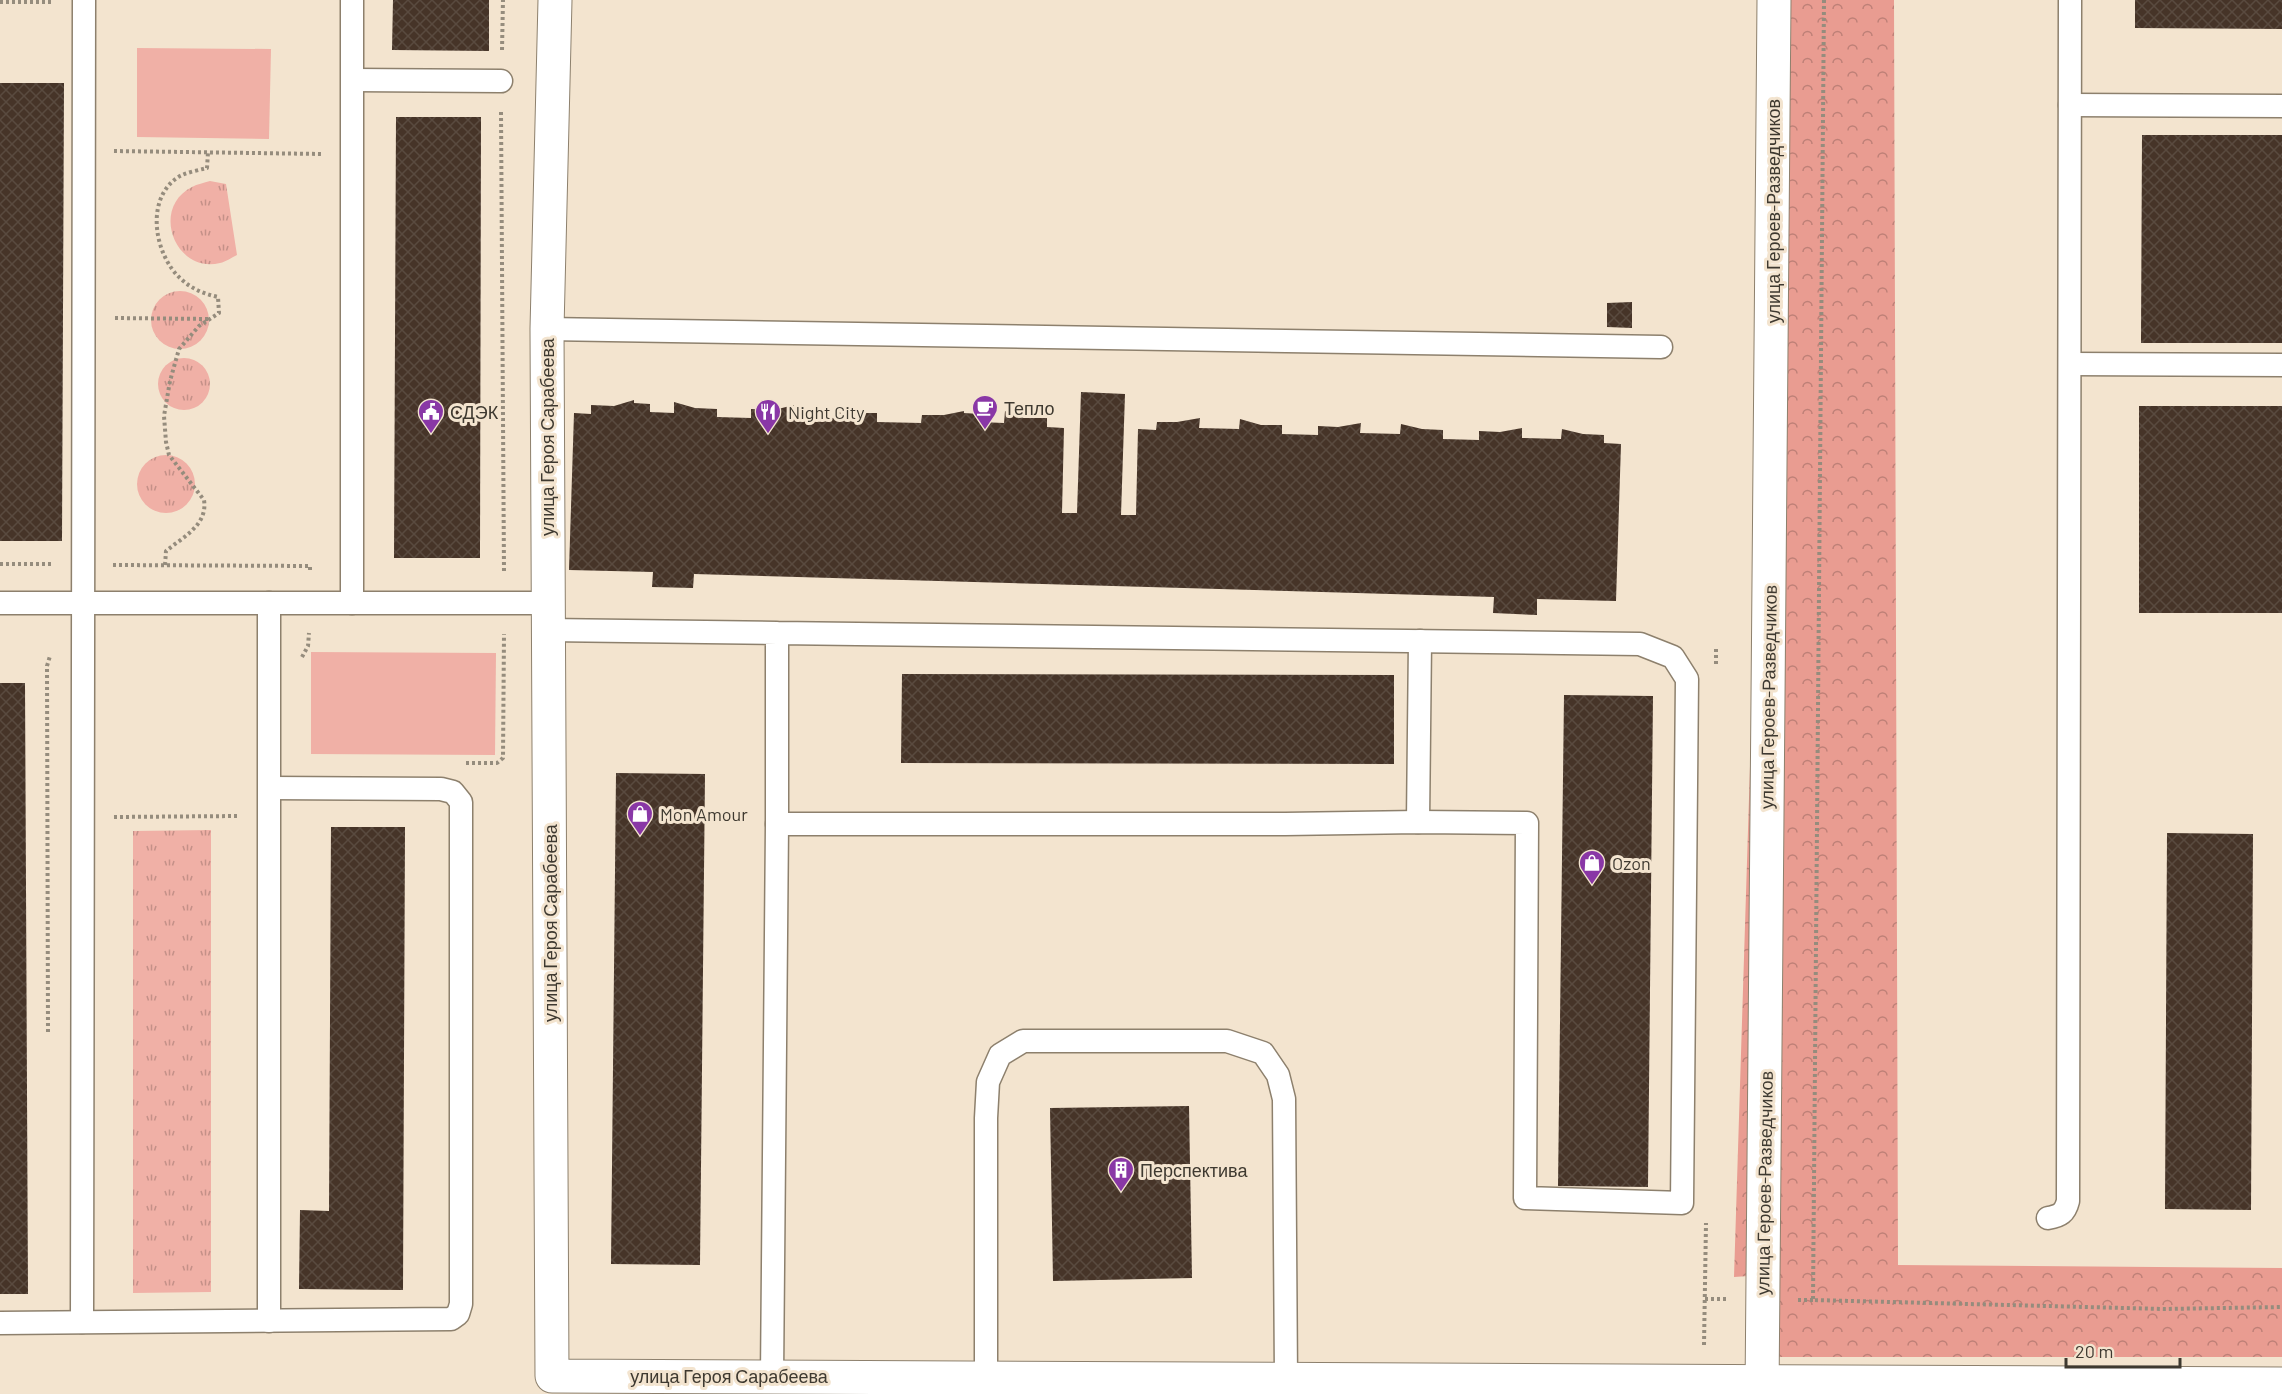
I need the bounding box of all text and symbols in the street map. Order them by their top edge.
street label: улица Героев-Разведчиков [1762,99,1784,323]
street label: улица Героя Сарабеева [536,337,558,536]
cafe icon: Тепло [970,393,1000,431]
public building icon: СДЭК [416,397,446,435]
restaurant icon: Night City [753,397,783,435]
place label: Тепло [1004,397,1054,419]
place label: СДЭК [450,401,499,423]
place label: Night City [788,401,865,423]
street label: улица Героев-Разведчиков [1755,585,1781,809]
shop icon: Mon Amour [625,799,655,837]
place label: Mon Amour [660,803,748,825]
street label: улица Героя Сарабеева [539,823,561,1022]
shop icon: Ozon [1577,848,1607,886]
place label: Ozon [1612,852,1651,874]
street label: улица Героев-Разведчиков [1751,1071,1777,1295]
building icon: Перспектива [1106,1155,1136,1193]
place label: Перспектива [1140,1159,1248,1181]
scale bar [2066,1331,2180,1369]
text: 20 m [2075,1340,2113,1362]
street label: улица Героя Сарабеева [630,1365,829,1387]

